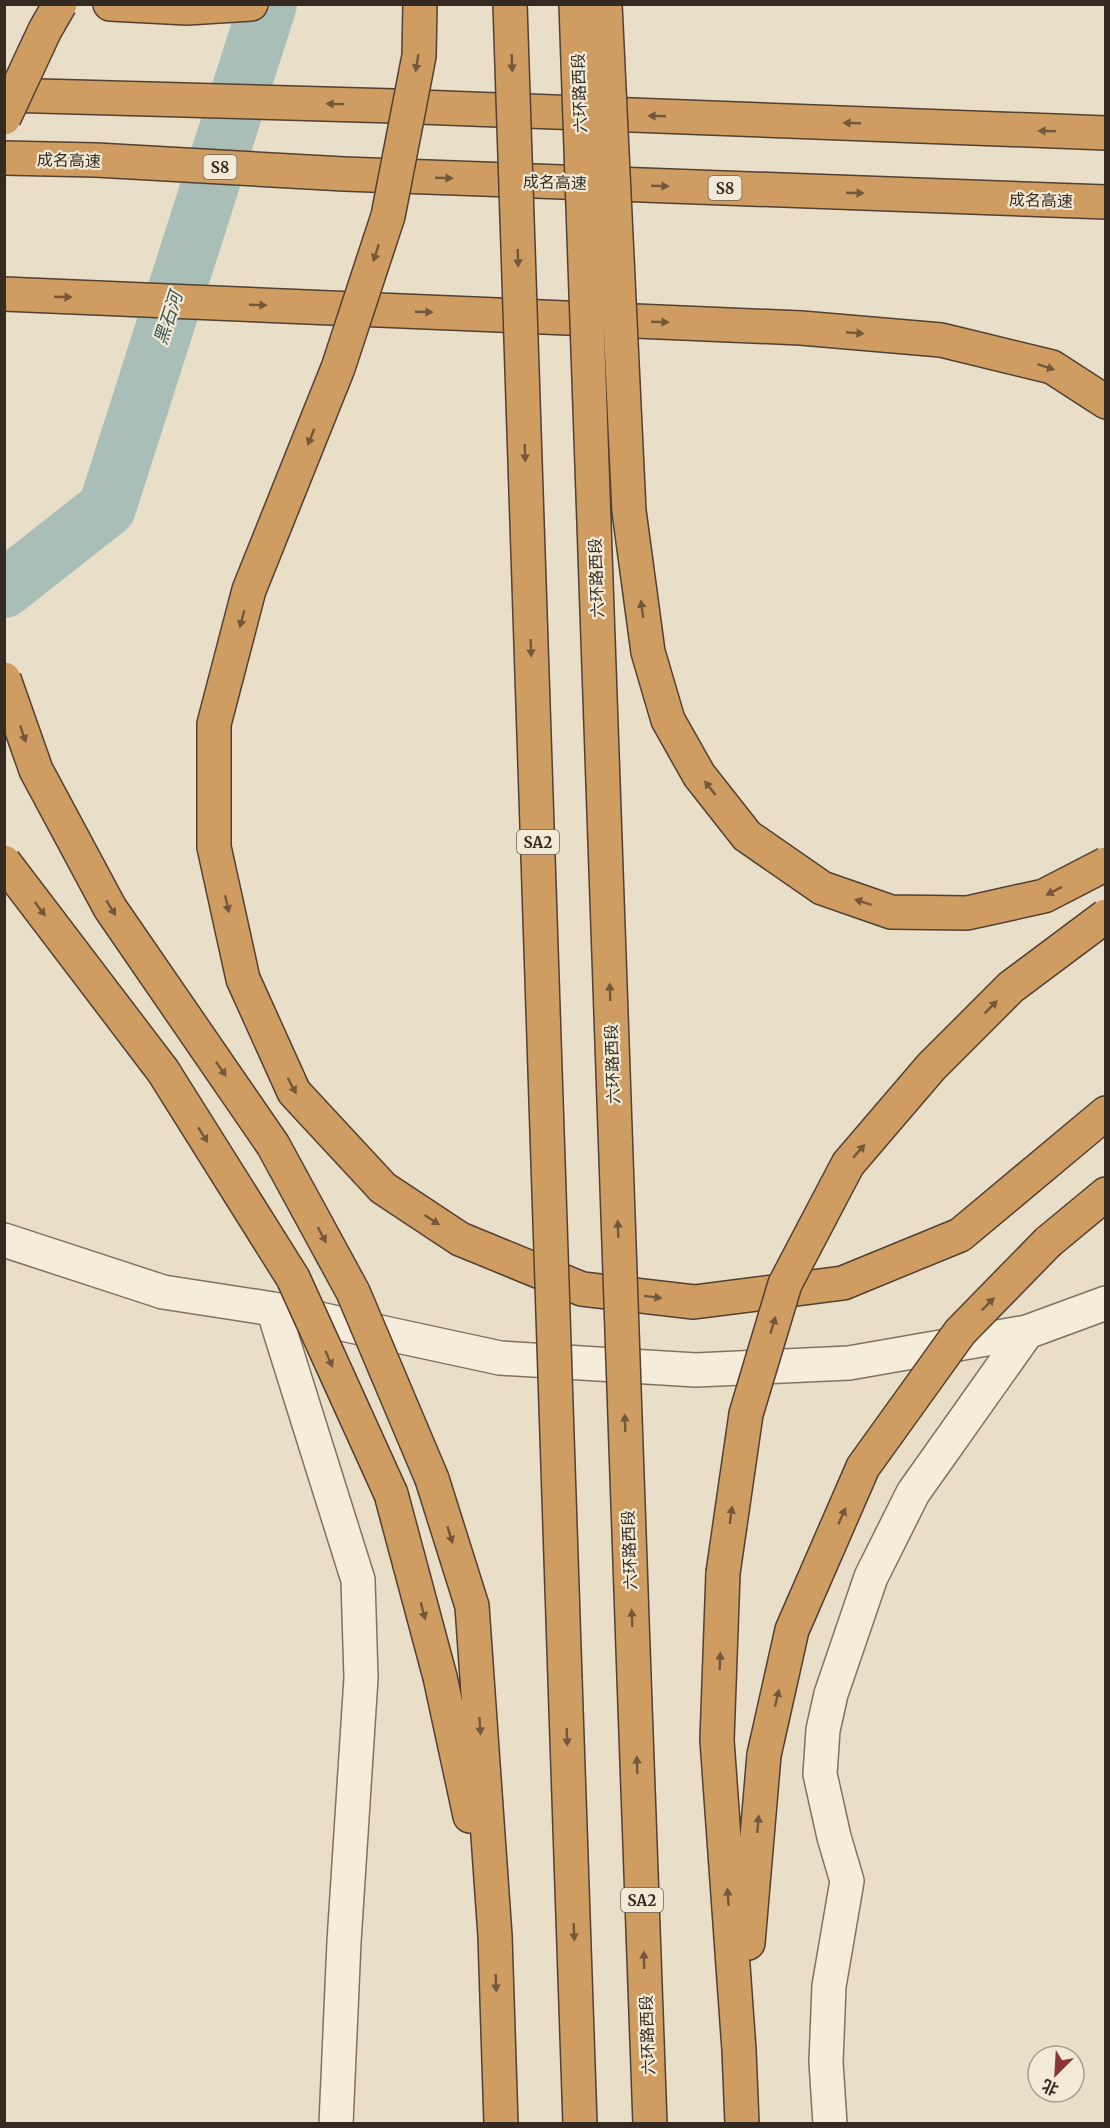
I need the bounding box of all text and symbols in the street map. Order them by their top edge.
one-way arrow [413,53,422,72]
one-way arrow [507,53,517,72]
street label: 六环路西段 [568,53,590,133]
one-way arrow [326,100,345,109]
one-way arrow [648,111,667,120]
one-way arrow [843,119,862,128]
one-way arrow [1038,126,1057,135]
street label: 成名高速 [37,149,101,171]
road number: S8 [204,155,236,179]
street label: 成名高速 [523,171,587,193]
one-way arrow [435,173,454,182]
road number: S8 [708,176,742,200]
one-way arrow [651,181,670,190]
one-way arrow [846,188,865,198]
street label: 成名高速 [1009,189,1073,211]
one-way arrow [371,244,380,262]
one-way arrow [514,248,523,267]
water label: 黑石河 [149,286,188,347]
one-way arrow [53,292,72,301]
one-way arrow [248,300,267,309]
one-way arrow [414,307,433,316]
one-way arrow [651,317,670,326]
one-way arrow [846,328,865,338]
one-way arrow [1037,362,1055,372]
one-way arrow [306,428,316,446]
one-way arrow [520,443,529,462]
street label: 六环路西段 [585,538,607,618]
one-way arrow [637,599,647,618]
one-way arrow [236,610,246,628]
one-way arrow [527,638,536,657]
one-way arrow [19,725,29,743]
one-way arrow [705,781,717,796]
road number: SA2 [517,830,559,854]
one-way arrow [1045,886,1062,896]
one-way arrow [222,895,232,913]
one-way arrow [854,897,872,907]
one-way arrow [106,900,117,916]
one-way arrow [34,901,46,917]
one-way arrow [605,982,615,1001]
one-way arrow [983,1001,997,1015]
street label: 六环路西段 [601,1024,623,1104]
one-way arrow [215,1060,227,1076]
one-way arrow [287,1078,297,1095]
one-way arrow [198,1127,209,1143]
one-way arrow [852,1144,865,1159]
one-way arrow [424,1214,440,1225]
one-way arrow [614,1219,623,1238]
one-way arrow [317,1227,327,1244]
one-way arrow [643,1292,662,1302]
one-way arrow [980,1298,994,1312]
one-way arrow [769,1316,778,1334]
one-way arrow [325,1351,334,1368]
one-way arrow [620,1414,630,1433]
one-way arrow [727,1505,736,1524]
one-way arrow [837,1506,847,1524]
street label: 六环路西段 [618,1510,640,1590]
one-way arrow [445,1526,455,1544]
one-way arrow [418,1602,428,1621]
one-way arrow [627,1609,636,1628]
one-way arrow [715,1651,724,1670]
one-way arrow [772,1689,782,1708]
one-way arrow [476,1716,485,1735]
one-way arrow [563,1728,572,1747]
one-way arrow [632,1756,642,1775]
one-way arrow [753,1815,763,1834]
road number: SA2 [621,1888,663,1912]
one-way arrow [723,1888,733,1907]
one-way arrow [569,1923,579,1942]
one-way arrow [640,1951,649,1970]
one-way arrow [492,1974,501,1993]
street label: 六环路西段 [636,1995,658,2075]
north arrow [1026,2044,1086,2104]
text: 北 [1039,2075,1061,2100]

